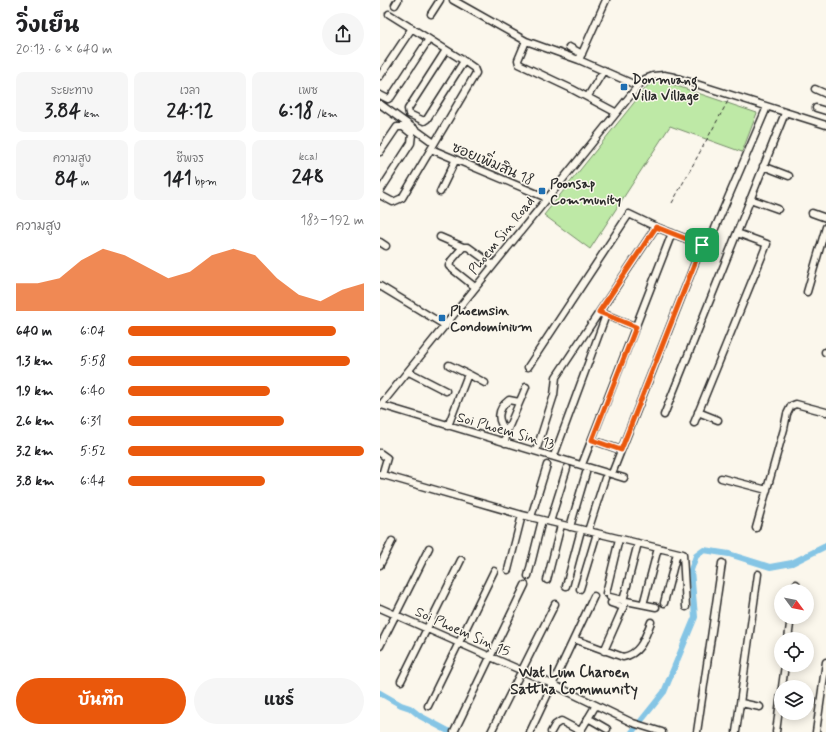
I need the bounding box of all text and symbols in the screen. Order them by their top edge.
text: วิ่งเย็น [16,12,79,40]
button: share [322,13,364,55]
text: 20:13 · 6 × 640 m [16,41,112,58]
place label: Donmuang Villa Village [632,71,699,106]
marker: Donmuang Villa Village [619,82,629,92]
text: ระยะทาง [51,84,93,98]
text: เวลา [180,84,200,98]
text: เพซ [298,84,318,98]
text: 3.84 [44,98,81,125]
text: 24:12 [167,98,213,125]
text: 6:18 [278,98,314,125]
text: km [81,107,100,121]
text: /km [314,107,338,121]
street label: ซอยเพิ่มสิน 18 [449,134,538,189]
text: kcal [299,150,317,164]
text: ความสูง [53,152,91,166]
text: ชีพจร [176,152,204,166]
text: 248 [292,164,324,191]
text: 84 [54,166,78,193]
text: 141 [163,166,192,193]
text: m [78,175,90,189]
text: bpm [192,175,217,189]
place label: Poonsap Community [550,175,622,209]
marker: Poonsap Community [537,186,547,196]
street label: Phoem Sin Road [465,193,539,278]
text: 183–192 m [301,212,364,229]
text: ความสูง [16,218,61,235]
pin [685,228,719,262]
icon: arrive [691,234,713,256]
place label: Phoemsin Condominium [450,302,532,336]
marker: Phoemsin Condominium [437,313,447,323]
text: 640 m [16,323,52,340]
text: 6:04 [80,323,105,340]
text: 1.3 km [16,353,53,370]
text: 5:58 [80,353,106,370]
text: 1.9 km [16,383,53,400]
text: 6:40 [80,383,105,400]
street label: Soi Phoem Sin 13 [455,408,557,453]
text: 2.6 km [16,413,54,430]
text: 6:31 [80,413,102,430]
text: 3.2 km [16,443,53,460]
text: 5:52 [80,443,106,460]
text: 3.8 km [16,473,54,490]
text: 6:44 [80,473,106,490]
north arrow [774,584,814,624]
map controls [774,584,814,720]
street label: Soi Phoem Sin 15 [412,603,513,661]
button: locate [774,632,814,672]
district label: Wat Lum Charoen Sattha Community [510,663,638,700]
button: บันทึก [16,678,186,724]
button: แชร์ [194,678,364,724]
button: layers [774,680,814,720]

